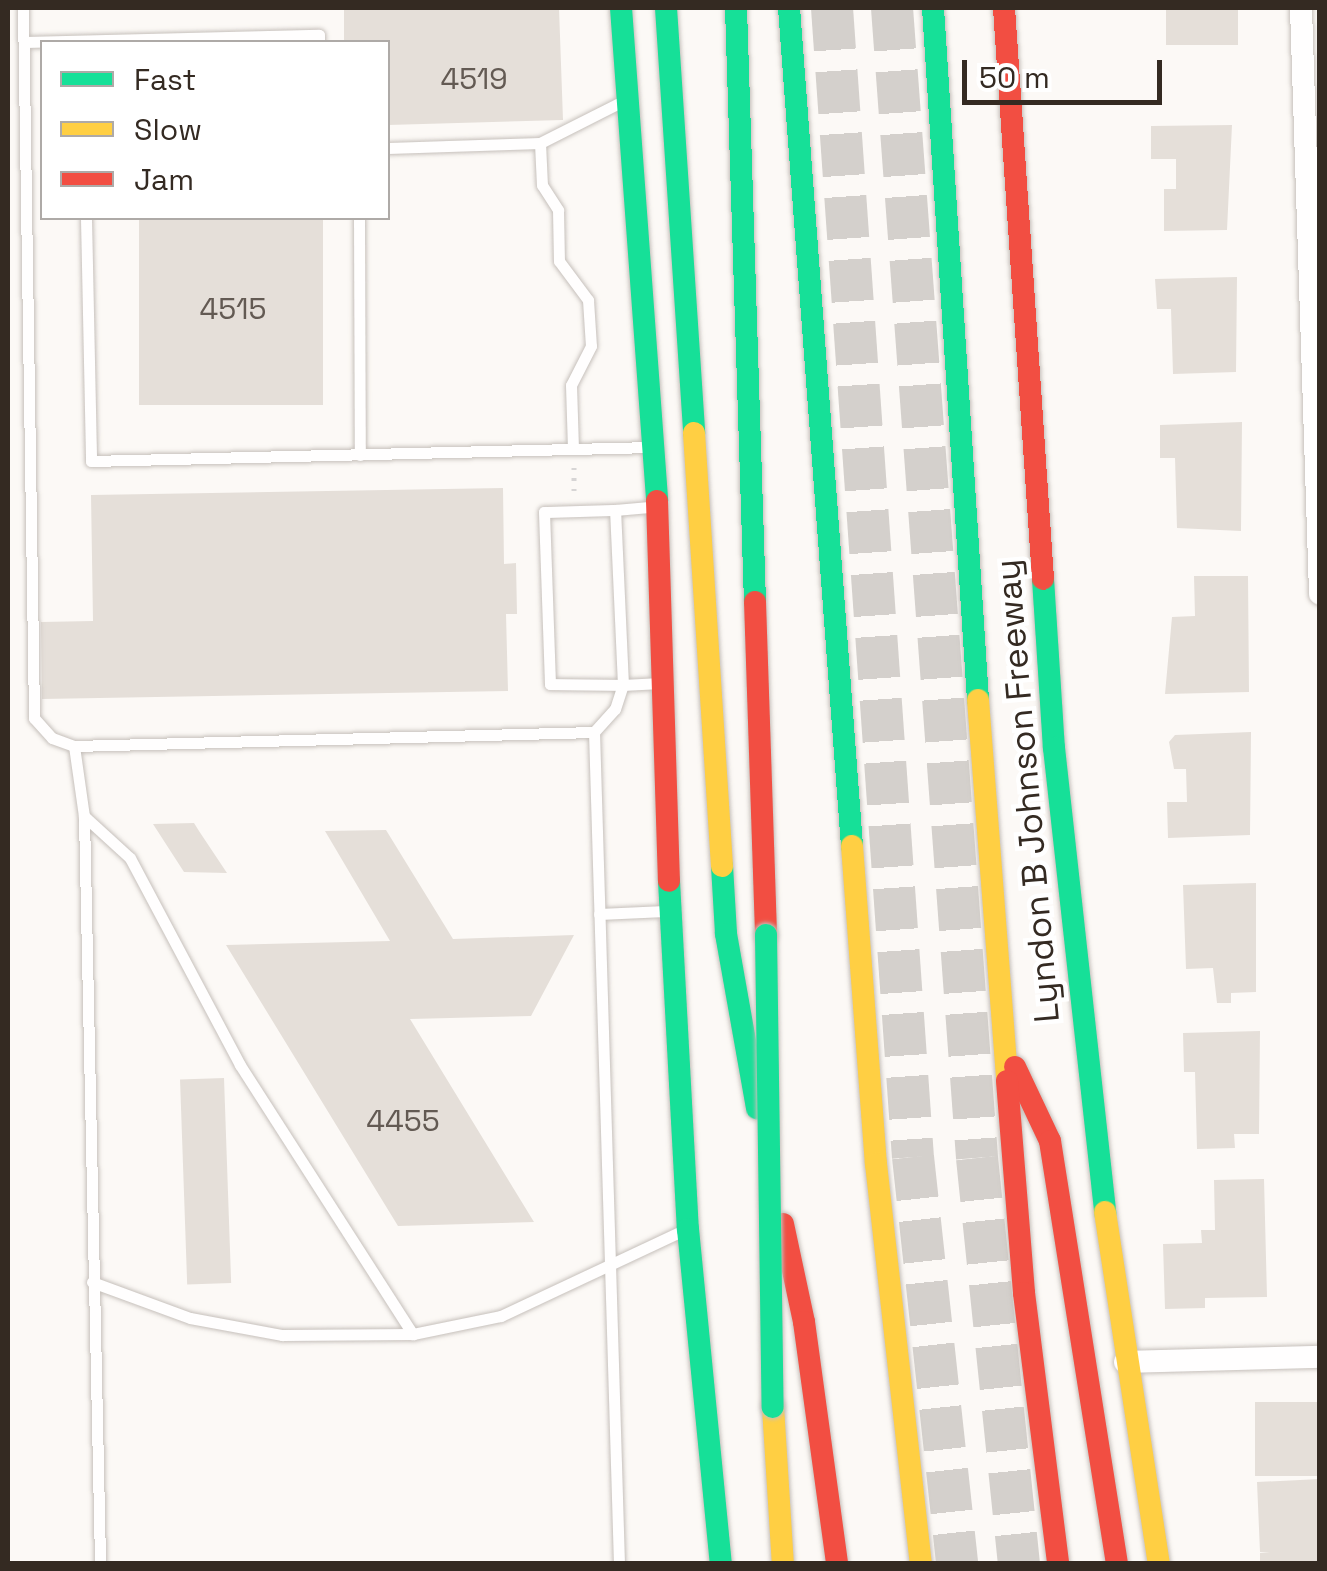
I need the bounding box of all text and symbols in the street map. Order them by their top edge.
legend [40,40,390,220]
scale bar [967,40,1167,102]
text: 50 m [979,58,1050,97]
text: Fast [134,60,196,99]
house number: 4519 [440,61,508,97]
text: Slow [134,110,202,149]
text: Jam [134,160,194,199]
house number: 4515 [200,291,266,327]
street label: Lyndon B Johnson Freeway [986,558,1068,1024]
house number: 4455 [366,1103,440,1139]

